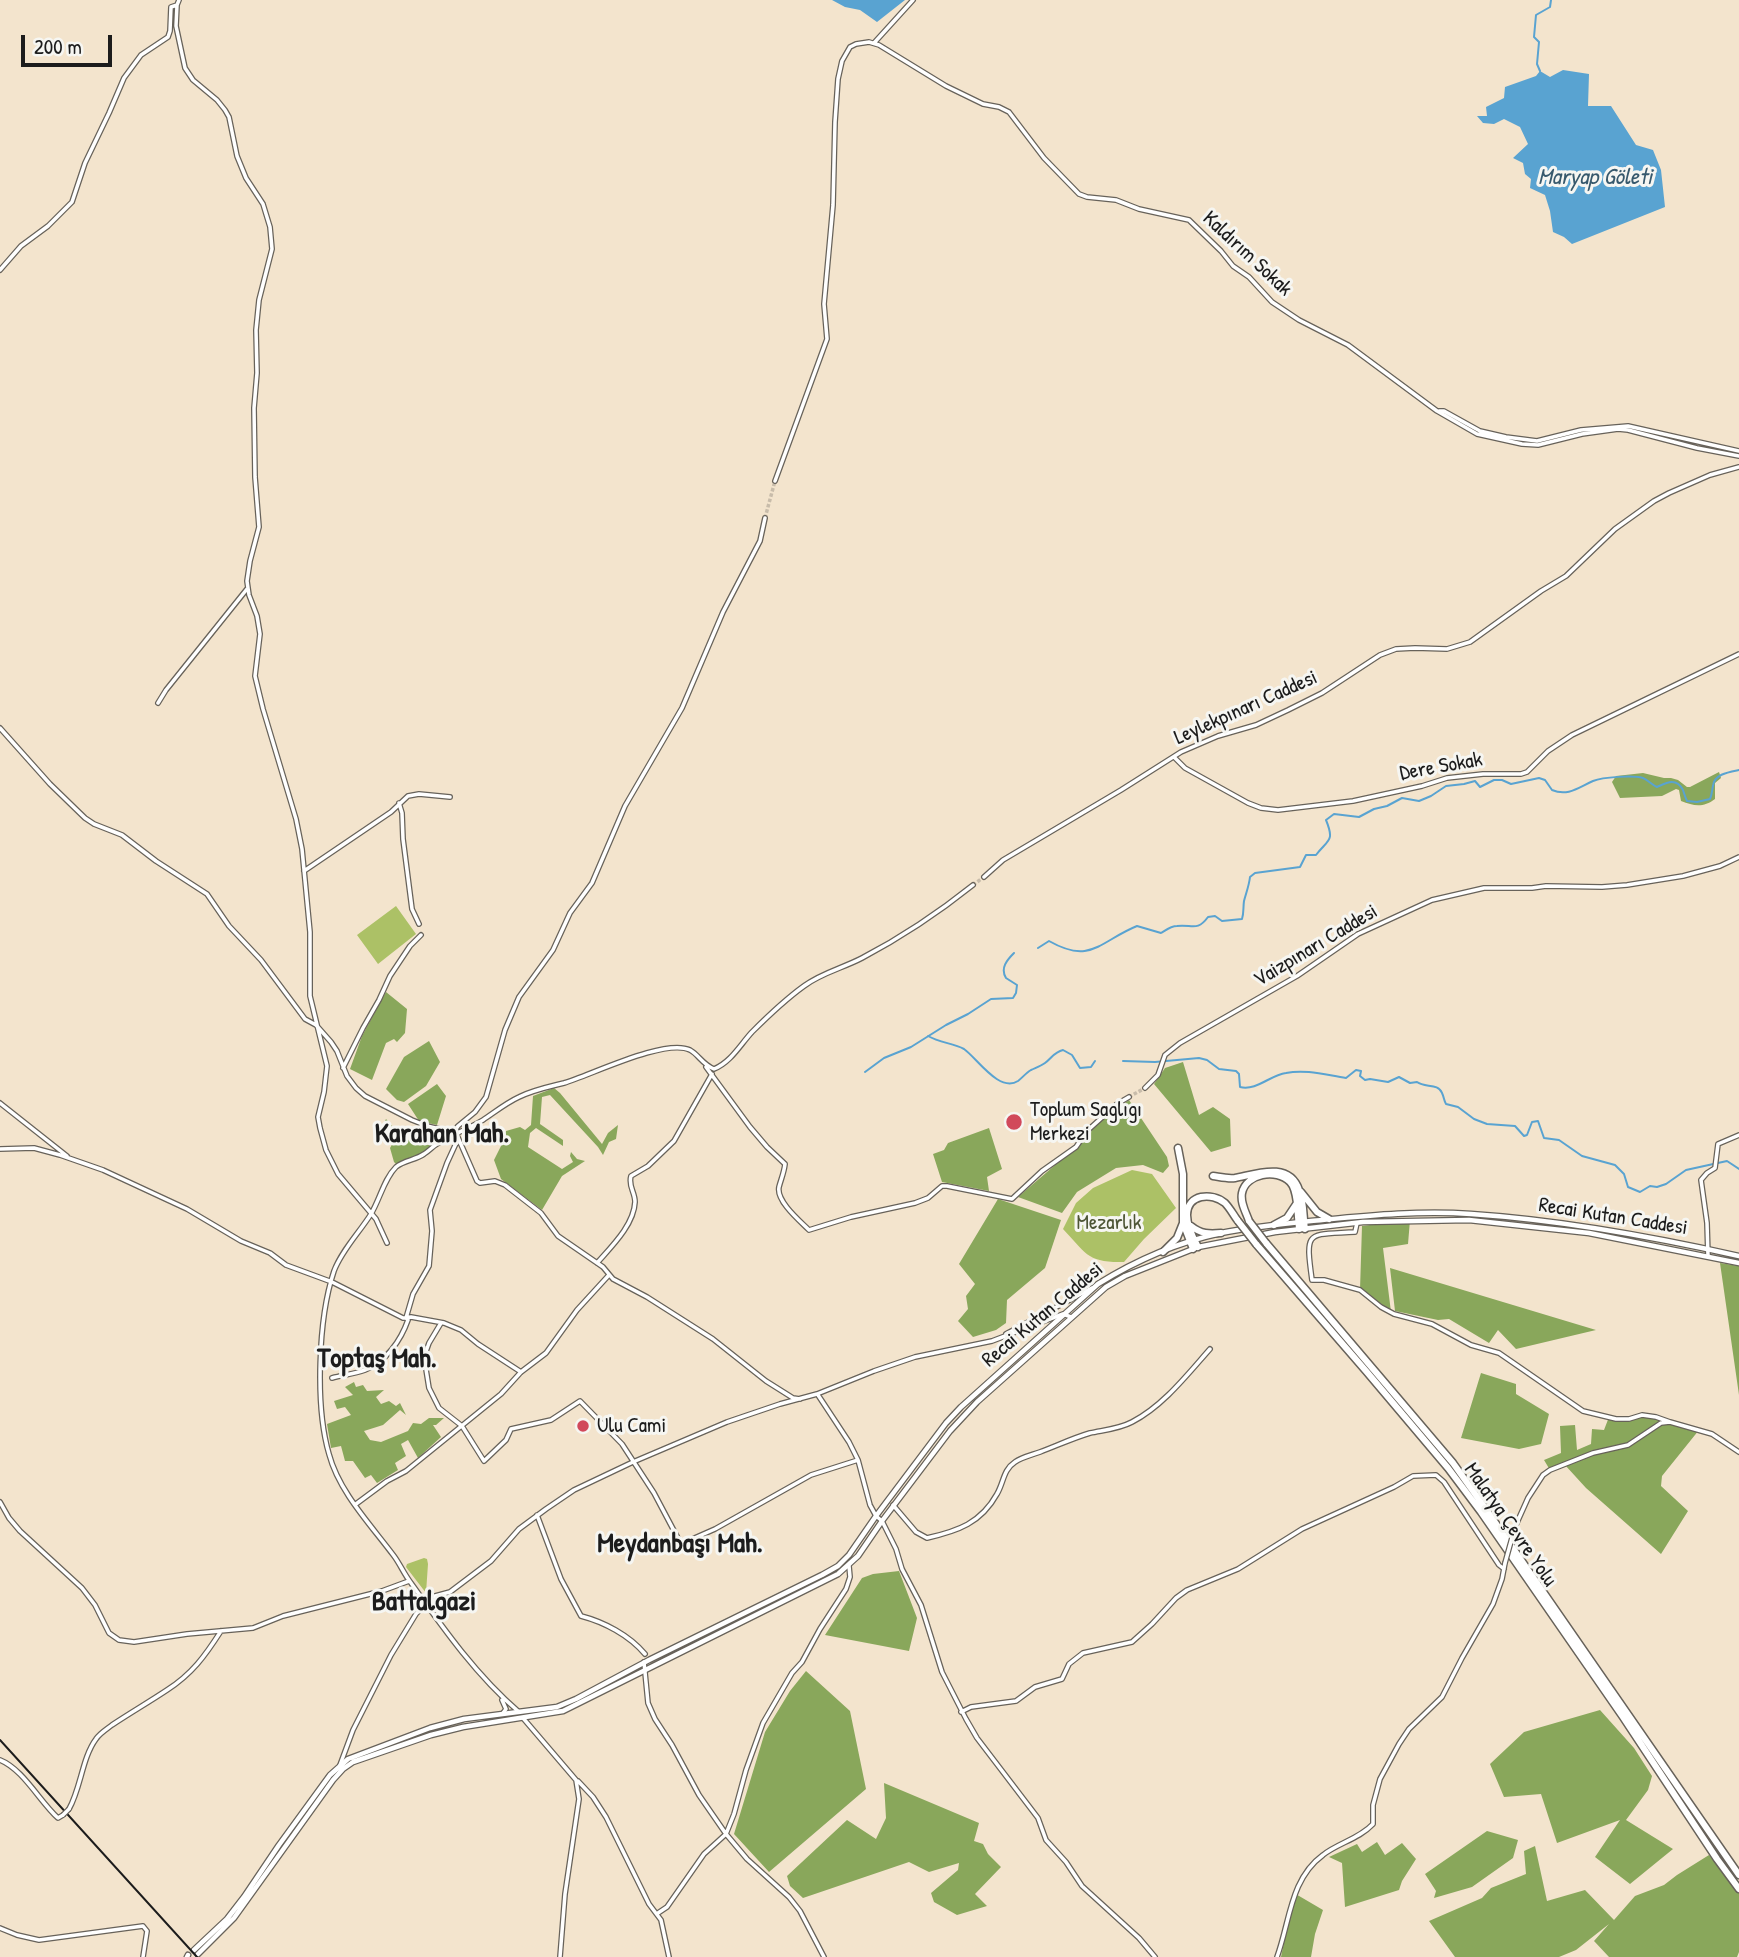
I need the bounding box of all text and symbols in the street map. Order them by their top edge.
scale bar [24,21,116,65]
text: 200 m [34,32,82,61]
water label: Maryap Göleti [1538,164,1652,192]
street label: Kaldırım Sokak [1197,206,1297,302]
street label: Leylekpınarı Caddesi [1171,665,1321,751]
street label: Dere Sokak [1398,747,1484,787]
street label: Vaizpınarı Caddesi [1249,899,1383,993]
place label: Toplum Saglıgı Merkezi [1030,1097,1142,1147]
marker: Toplum Saglıgı Merkezi [1004,1112,1024,1132]
district label: Karahan Mah. [375,1118,509,1152]
street label: Recai Kutan Caddesi [1537,1193,1689,1241]
park label: Mezarlık [1076,1210,1142,1236]
street label: Recai Kutan Caddesi [977,1257,1109,1373]
district label: Toptaş Mah. [317,1343,437,1377]
place label: Ulu Cami [597,1413,666,1439]
marker: Ulu Cami [575,1418,591,1434]
street label: Malatya Çevre Yolu [1458,1458,1562,1592]
district label: Meydanbaşı Mah. [597,1528,763,1562]
district label: Battalgazi [372,1586,476,1620]

